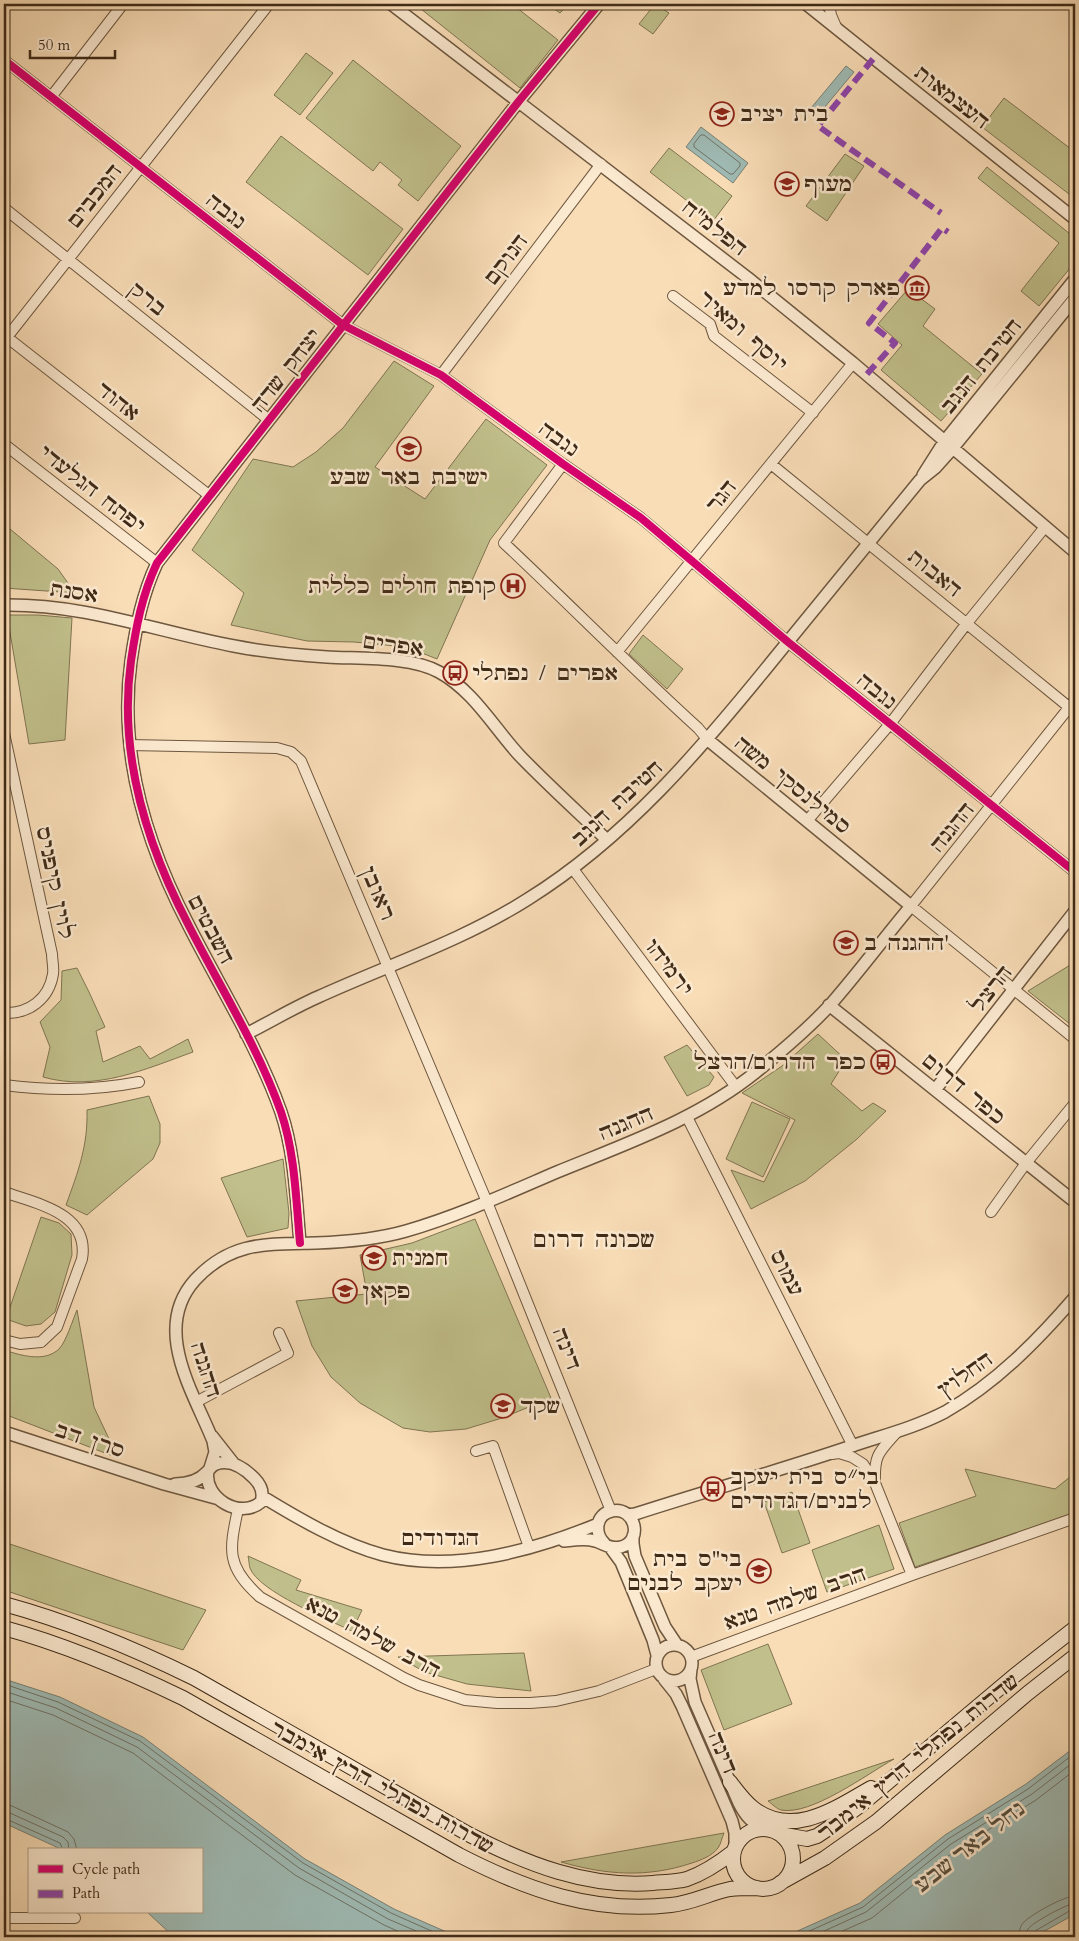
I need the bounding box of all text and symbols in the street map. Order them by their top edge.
scale bar [30,28,115,60]
text: 50 m [38,35,70,55]
street label: העצמאות [908,59,995,136]
place label: בית יציב [740,100,829,129]
school or university icon: בית יציב [709,101,735,127]
street label: המכבים [60,158,129,235]
place label: מעוף [804,170,852,199]
school or university icon: מעוף [774,171,800,197]
street label: נגבה [200,187,252,236]
street label: הפלמ"ח [676,194,753,263]
street label: הנוקם [478,228,535,291]
place label: פארק קרסו למדע [723,274,900,303]
museum icon: פארק קרסו למדע [904,275,930,301]
street label: ברק [123,276,172,323]
street label: יוסף ומאיר [691,284,794,379]
street label: חטיבת הנגב [934,312,1029,420]
street label: יצחק שדה [245,322,328,418]
street label: אהוד [90,375,146,428]
street label: נגבה [533,415,585,464]
school or university icon: ישיבת באר שבע [396,436,422,462]
street label: יפתח הגלעדי [32,438,151,540]
place label: ישיבת באר שבע [330,463,488,492]
street label: הגר [699,474,744,519]
street label: האבות [902,543,968,604]
place label: קופת חולים כללית [308,572,496,601]
hospital icon: קופת חולים כללית [500,573,526,599]
street label: אסנת [48,575,100,610]
street label: אפרים [360,627,425,664]
place label: אפרים / נפתלי [472,659,618,688]
bus stop icon: אפרים / נפתלי [442,660,468,686]
street label: נגבה [851,667,903,716]
street label: סמילנסקי משה [728,729,857,841]
street label: חטיבת הנגב [565,753,669,853]
street label: ההגנה [923,796,981,858]
street label: לוין קיפניס [29,824,81,942]
street label: ראובן [353,861,402,925]
street label: השבטים [180,889,241,969]
place label: ההגנה ב' [864,929,949,958]
school or university icon: ההגנה ב' [833,930,859,956]
street label: ירמיהו [637,933,700,1002]
street label: הרצל [964,959,1019,1019]
street label: כפר דרום [916,1047,1011,1132]
place label: כפר הדרום/הרצל [694,1048,866,1077]
bus stop icon: כפר הדרום/הרצל [870,1049,896,1075]
street label: ההגנה [595,1099,658,1148]
district label: שכונה דרום [534,1225,654,1255]
place label: חמנית [392,1244,448,1273]
school or university icon: חמנית [361,1245,387,1271]
street label: עמוס [763,1245,810,1301]
place label: פקאן [362,1277,410,1306]
school or university icon: פקאן [332,1278,358,1304]
street label: דינה [545,1324,588,1375]
street label: ההגנה [183,1339,228,1401]
street label: החלוץ [932,1345,999,1404]
place label: שקד [520,1392,560,1421]
school or university icon: שקד [490,1393,516,1419]
street label: סרן דב [51,1416,129,1465]
place label: בי״ס בית יעקב לבנים/הגדודים [730,1463,879,1516]
bus stop icon: בי״ס בית יעקב לבנים/הגדודים [700,1476,726,1502]
street label: הגדודים [401,1524,479,1553]
place label: בי"ס בית יעקב לבנים [627,1545,742,1598]
school or university icon: בי"ס בית יעקב לבנים [746,1558,772,1584]
street label: הרב שלמה טנא [720,1559,870,1638]
street label: הרב שלמה טנא [300,1590,445,1685]
street label: שדרות נפתלי הרץ אימבר [812,1667,1025,1848]
street label: שדרות נפתלי הרץ אימבר [265,1714,499,1861]
street label: דינה [701,1728,744,1779]
water label: נחל באר שבע [908,1794,1031,1899]
legend [28,1848,202,1914]
text: Cycle path [72,1859,141,1879]
text: Path [72,1883,101,1903]

